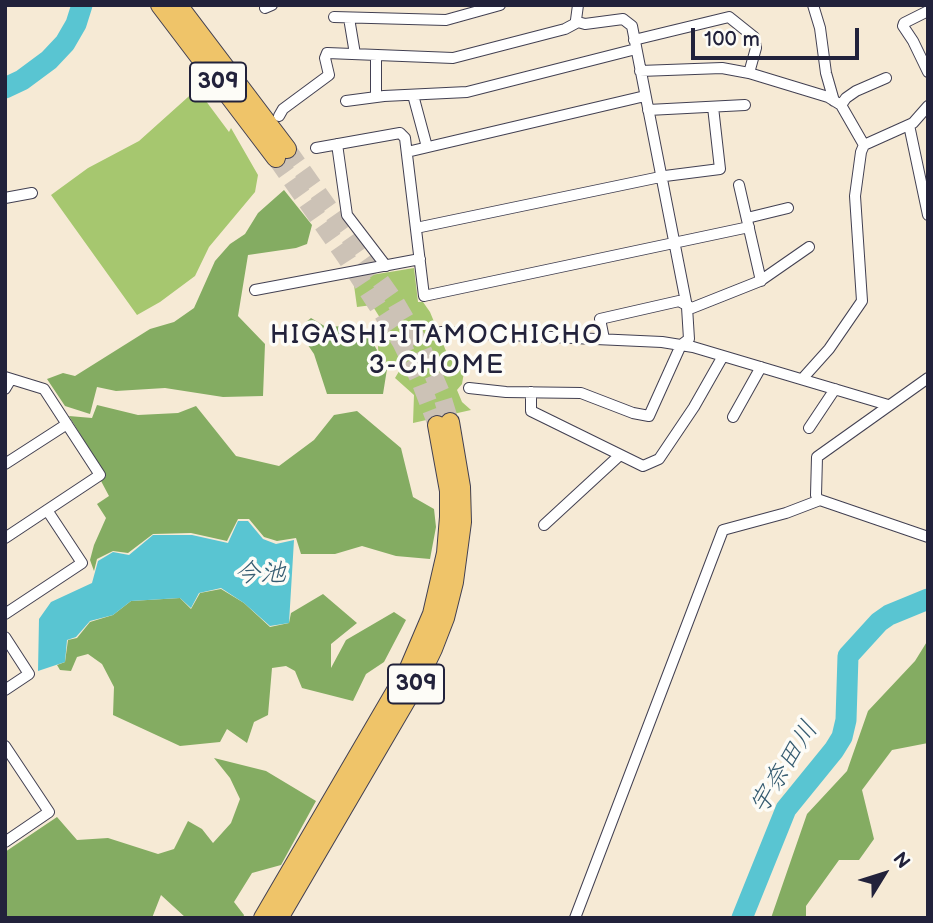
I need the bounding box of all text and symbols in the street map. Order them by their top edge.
scale bar [695,14,863,58]
text: 100 m [704,27,760,52]
road number: 309 [190,62,246,102]
district label: HIGASHI-ITAMOCHICHO 3-CHOME [272,320,602,382]
water label: 今池 [234,558,286,590]
road number: 309 [388,664,444,704]
water label: 宇奈田川 [744,716,826,820]
north arrow [849,839,919,909]
text: N [887,848,914,873]

